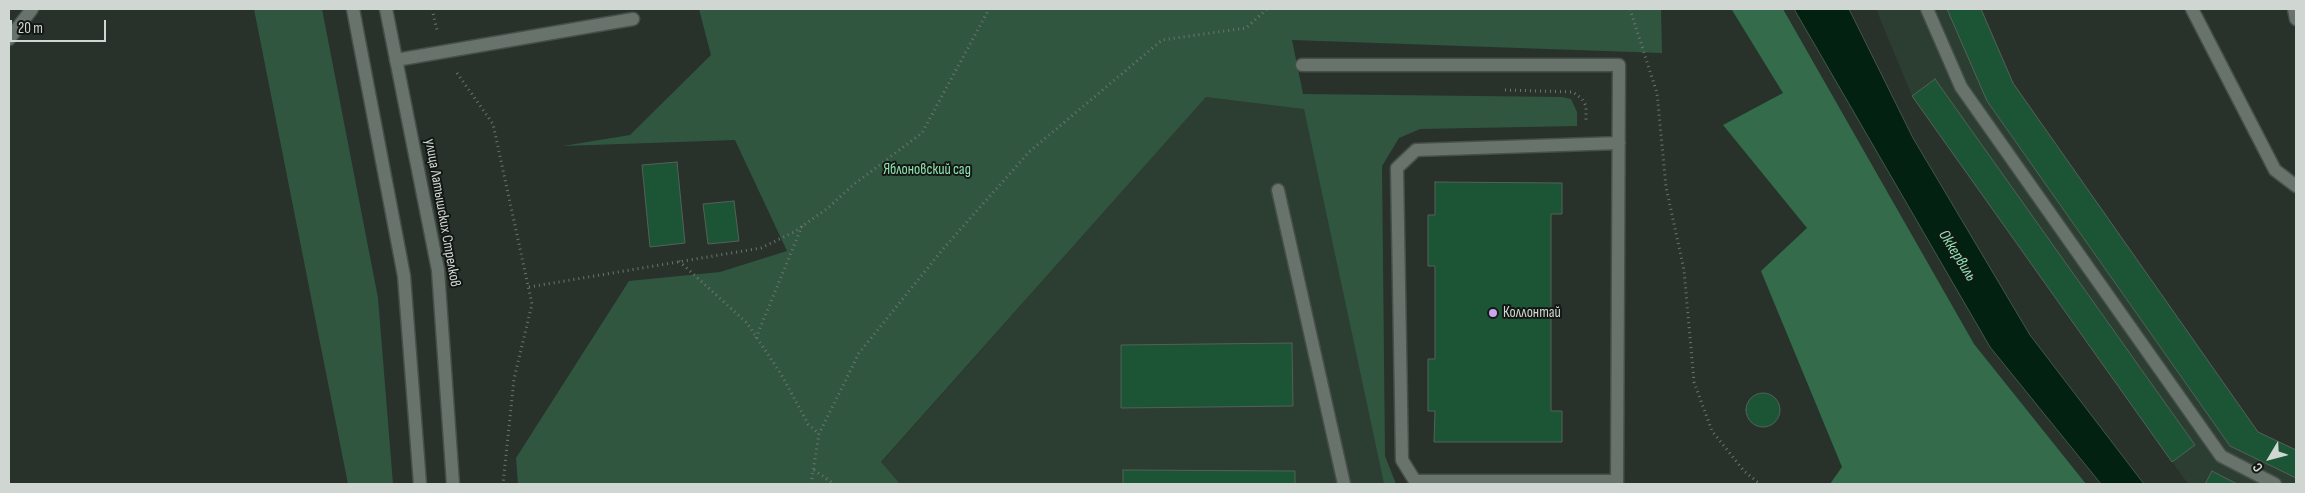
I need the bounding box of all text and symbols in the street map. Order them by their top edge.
scale bar [12,10,109,42]
text: 20 m [18,19,43,38]
street label: улица Латышских Стрелков [420,138,464,288]
park label: Яблоновский сад [883,161,971,179]
water label: Оккервиль [1934,227,1980,285]
place label: Коллонтай [1503,304,1561,322]
marker: Коллонтай [1487,307,1499,319]
north arrow [2245,433,2295,483]
text: С [2249,459,2267,475]

